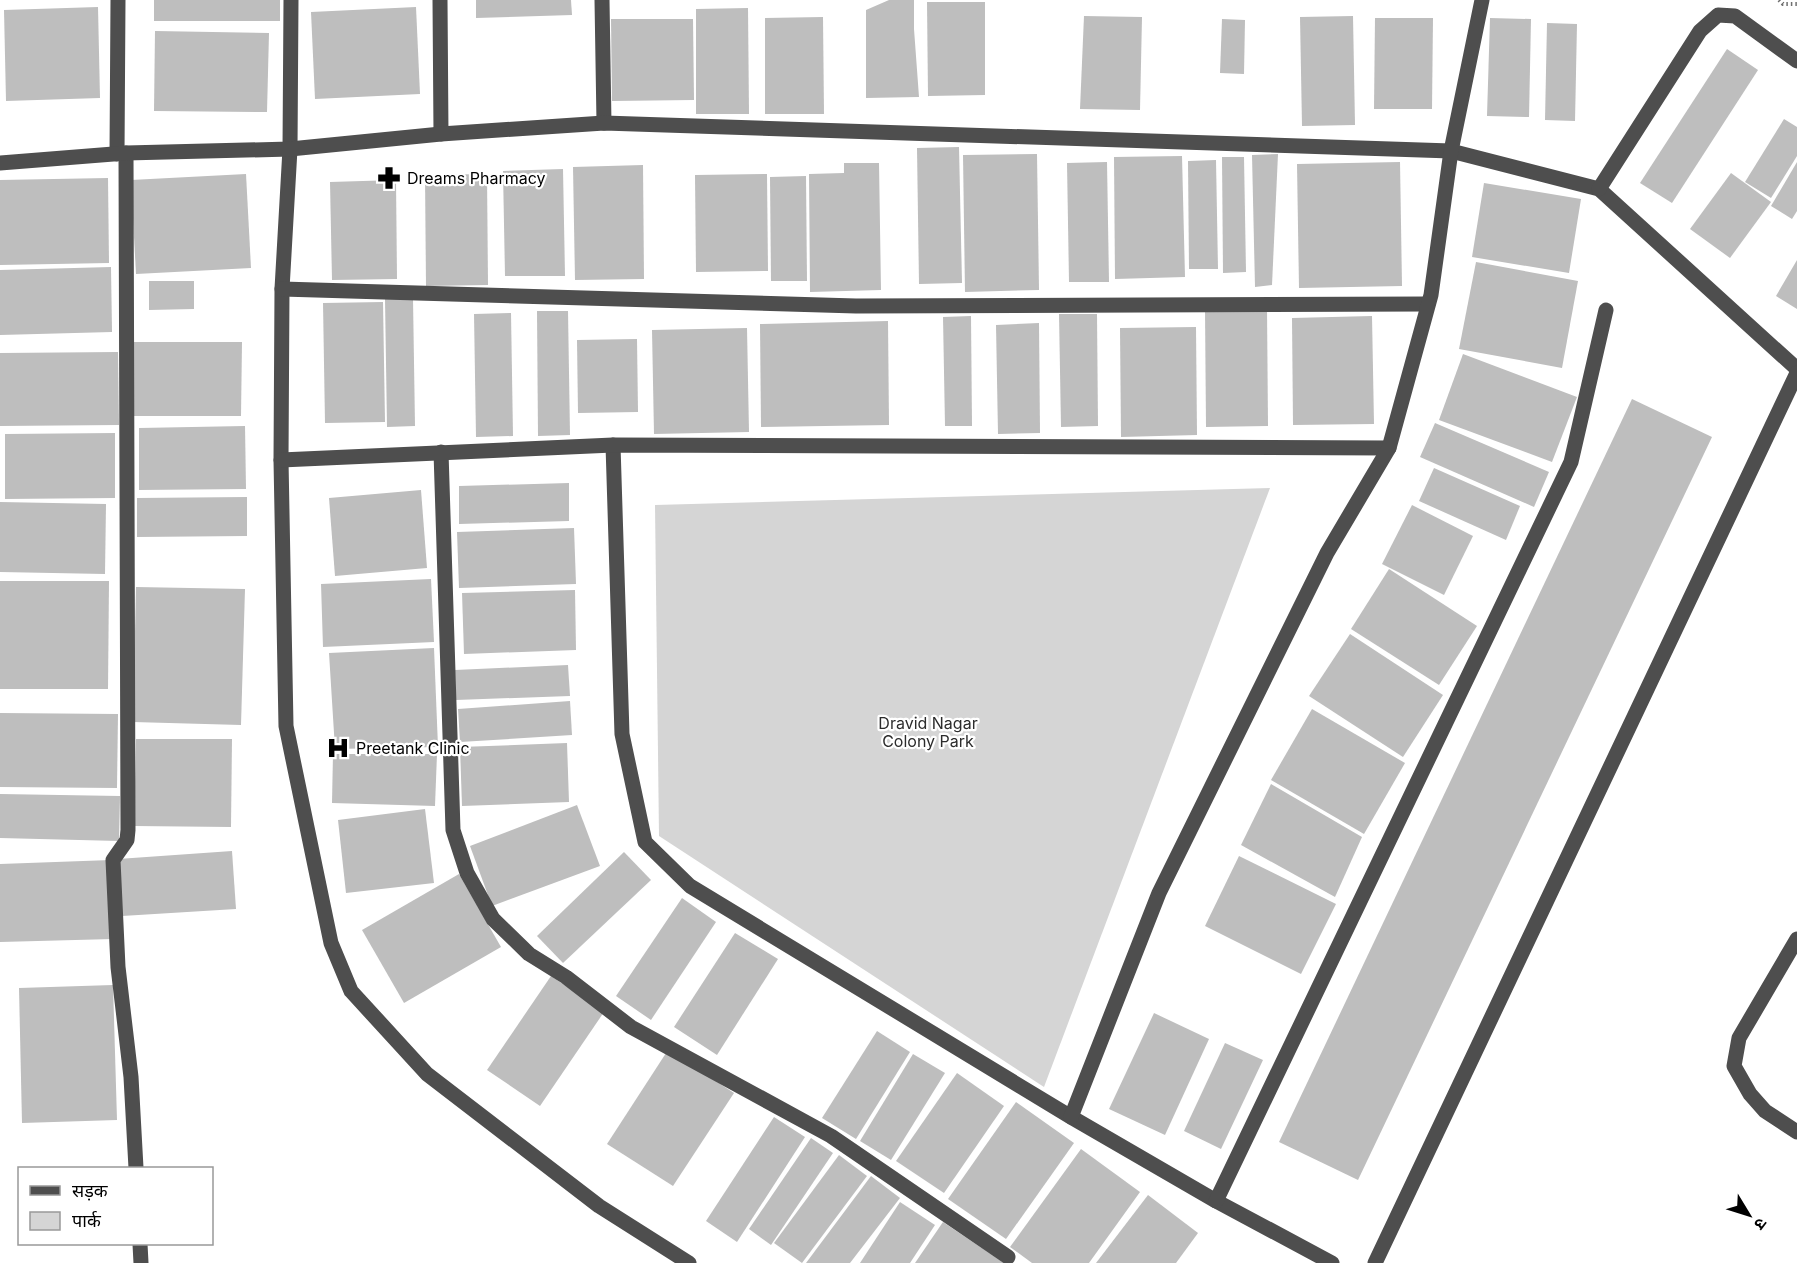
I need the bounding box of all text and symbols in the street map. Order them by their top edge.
pharmacy icon: Dreams Pharmacy [376,165,402,191]
place label: Dreams Pharmacy [407,168,546,188]
park label: Dravid Nagar Colony Park [878,713,978,751]
hospital icon: Preetank Clinic [325,735,351,761]
place label: Preetank Clinic [356,738,470,758]
legend [18,1167,213,1245]
text: सड़क [72,1180,109,1201]
north arrow [1719,1185,1779,1245]
text: पार्क [72,1210,102,1231]
text: उ [1750,1214,1772,1235]

